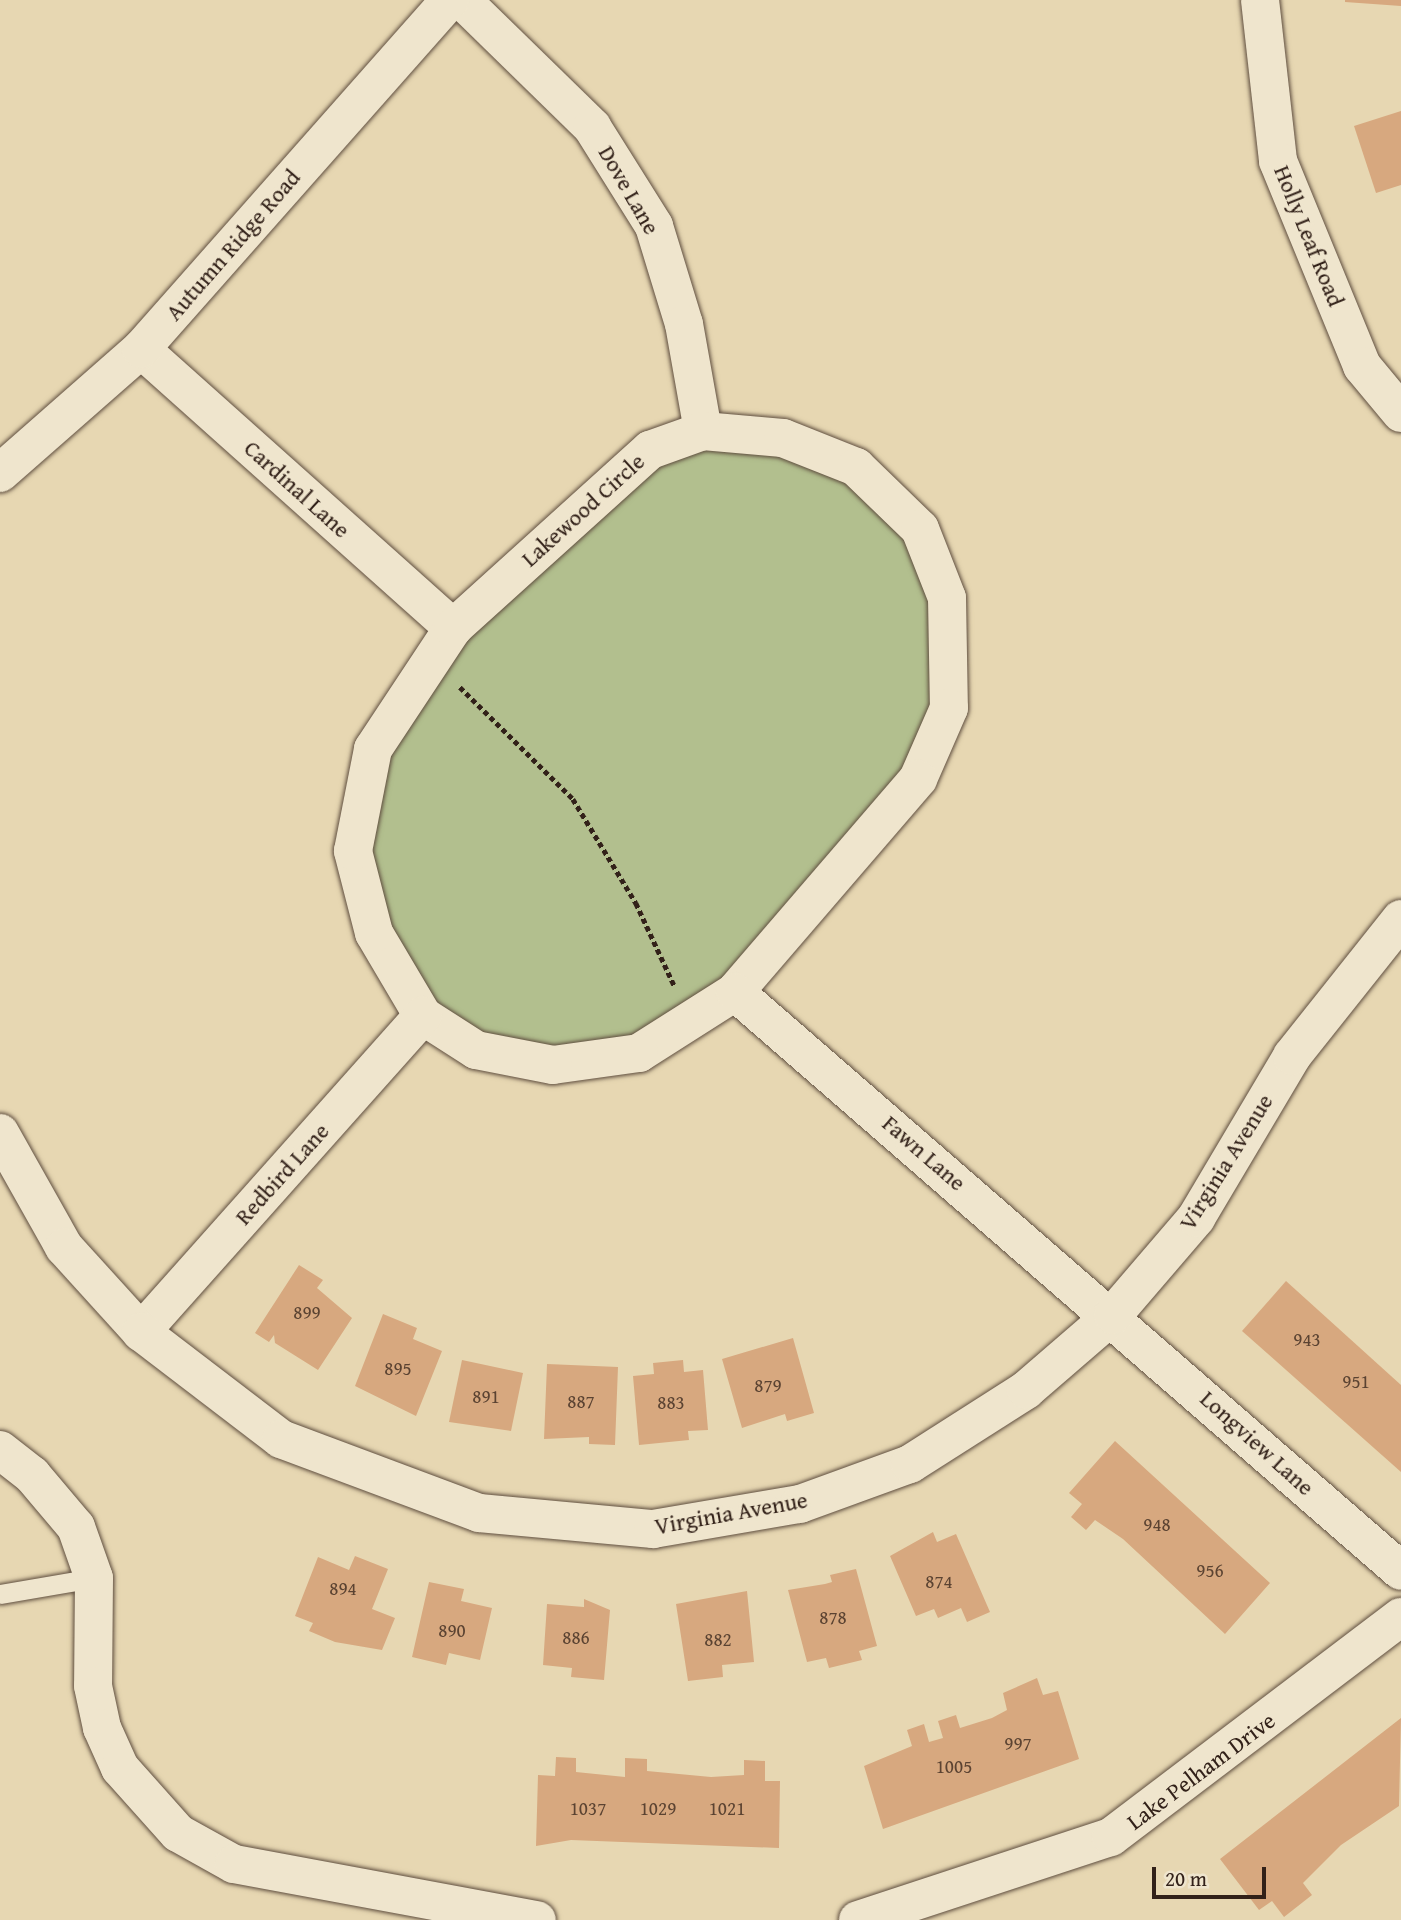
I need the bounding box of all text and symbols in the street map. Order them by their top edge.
street label: Dove Lane [593,141,665,239]
street label: Holly Leaf Road [1268,161,1350,311]
street label: Autumn Ridge Road [160,164,306,326]
street label: Cardinal Lane [239,434,355,544]
street label: Lakewood Circle [516,448,650,572]
street label: Virginia Avenue [1173,1089,1279,1235]
street label: Fawn Lane [877,1109,971,1197]
street label: Redbird Lane [229,1118,335,1230]
house number: 899 [293,1302,321,1324]
house number: 943 [1293,1329,1321,1351]
house number: 895 [384,1358,412,1380]
house number: 951 [1342,1371,1370,1393]
house number: 879 [754,1375,782,1397]
street label: Longview Lane [1195,1385,1319,1501]
house number: 891 [472,1386,500,1408]
house number: 887 [567,1391,595,1413]
house number: 883 [657,1392,685,1414]
street label: Virginia Avenue [652,1486,810,1540]
house number: 948 [1143,1514,1171,1536]
house number: 956 [1196,1560,1224,1582]
house number: 874 [925,1571,953,1593]
house number: 894 [329,1578,357,1600]
house number: 878 [819,1607,847,1629]
house number: 890 [438,1620,466,1642]
house number: 886 [562,1627,590,1649]
house number: 882 [704,1629,732,1651]
street label: Lake Pelham Drive [1122,1706,1280,1836]
house number: 997 [1004,1733,1032,1755]
house number: 1005 [936,1756,972,1778]
house number: 1037 [570,1798,606,1820]
house number: 1029 [640,1798,676,1820]
house number: 1021 [709,1798,745,1820]
scale bar [1156,1854,1270,1898]
text: 20 m [1165,1863,1207,1894]

